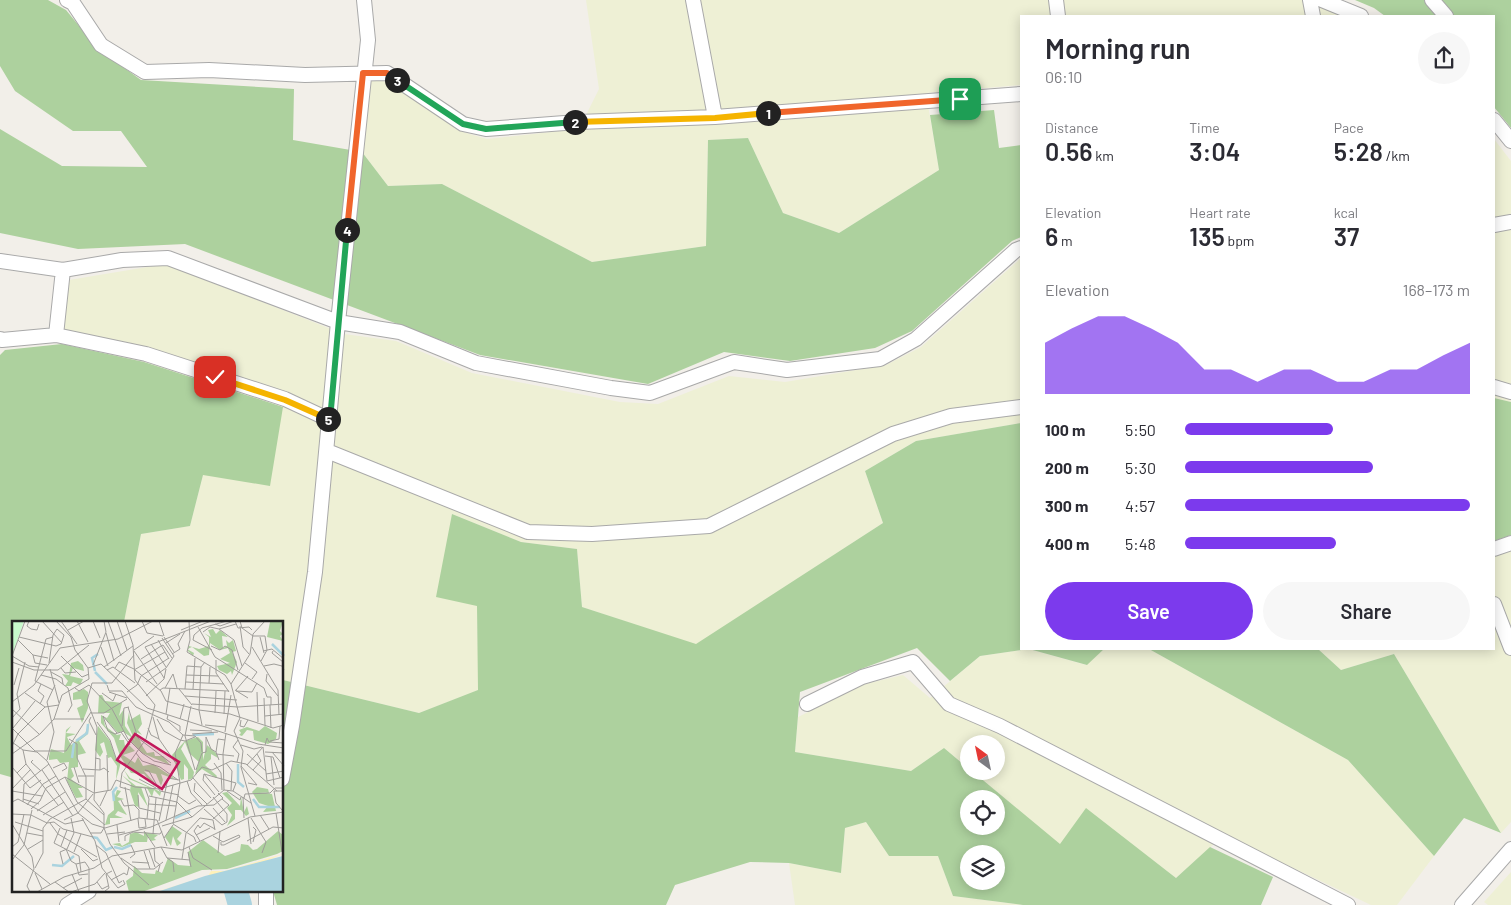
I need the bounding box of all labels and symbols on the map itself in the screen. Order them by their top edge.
pin: 3 [384,68,410,92]
pin [939,78,981,120]
pin: 1 [756,100,780,126]
pin: 2 [562,110,588,134]
pin: 4 [334,218,360,242]
pin [194,356,236,398]
pin: 5 [316,406,340,432]
inset map [12,621,284,892]
north arrow [960,735,1005,780]

